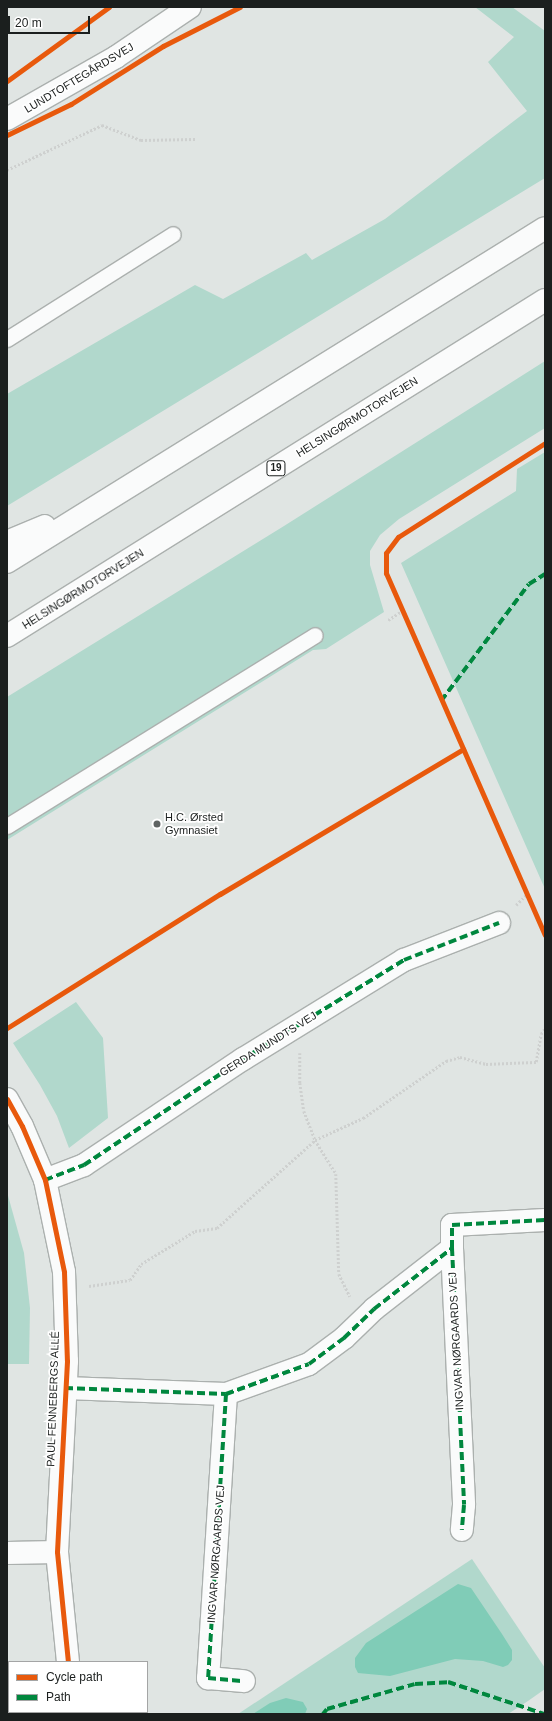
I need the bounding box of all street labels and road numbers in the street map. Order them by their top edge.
street label: LUNDTOFTEGÅRDSVEJ [22,40,136,116]
street label: HELSINGØRMOTORVEJEN [294,374,420,460]
road number: 19 [266,460,286,476]
street label: HELSINGØRMOTORVEJEN [20,546,146,632]
street label: GERDA MUNDTS VEJ [217,1009,319,1079]
street label: INGVAR NØRGAARDS VEJ [446,1271,466,1411]
street label: PAUL FENNEBERGS ALLÉ [44,1330,62,1468]
street label: INGVAR NØRGAARDS VEJ [205,1484,227,1624]

